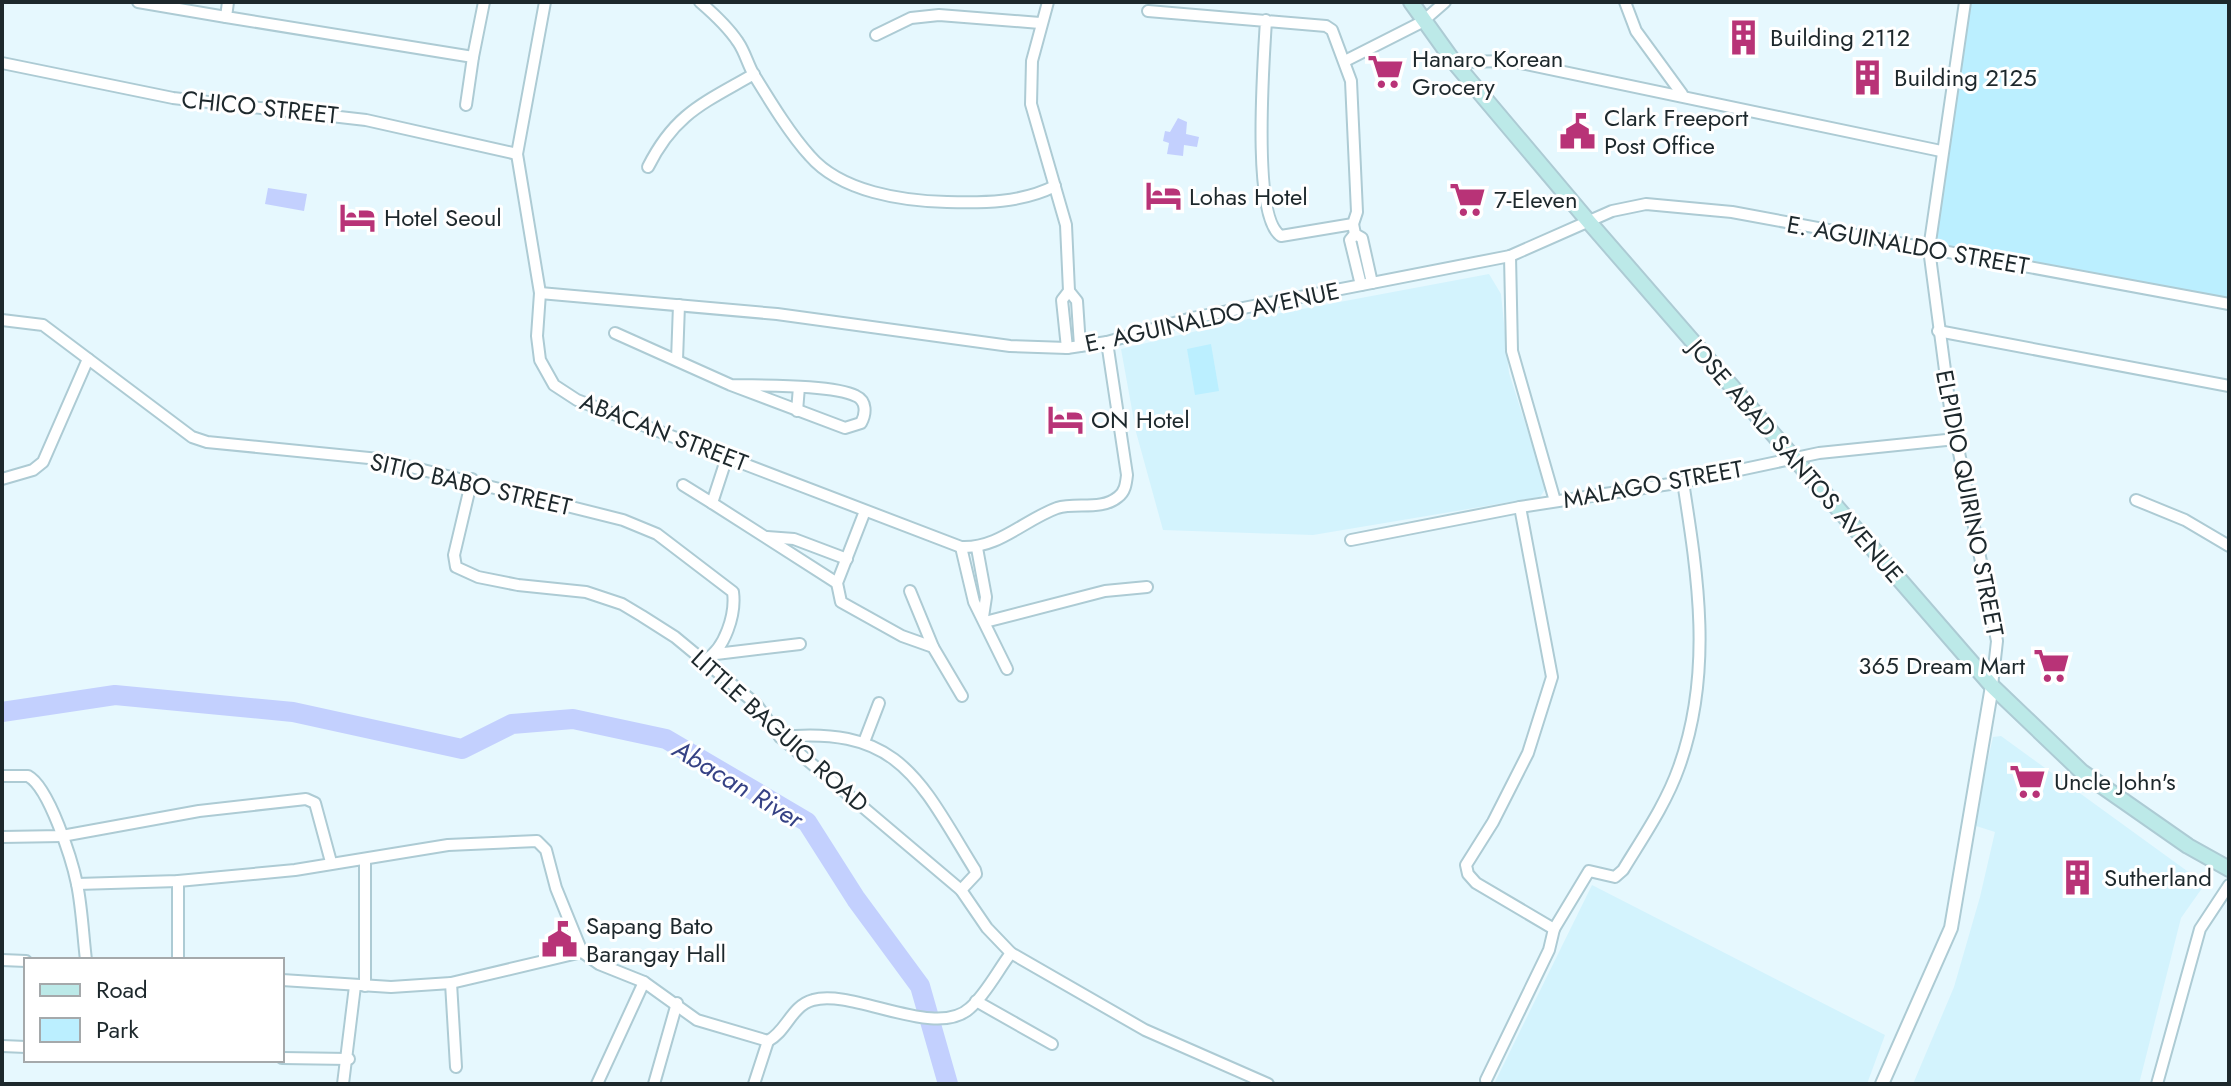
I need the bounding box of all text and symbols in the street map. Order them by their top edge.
building icon: Building 2112 [1725,18,1763,56]
place label: Building 2112 [1770,20,1910,55]
place label: Hanaro Korean Grocery [1412,41,1563,104]
supermarket icon: Hanaro Korean Grocery [1367,53,1405,91]
building icon: Building 2125 [1849,58,1887,96]
place label: Building 2125 [1894,60,2037,95]
street label: CHICO STREET [180,81,340,133]
place label: Clark Freeport Post Office [1604,100,1749,163]
public building icon: Clark Freeport Post Office [1559,112,1597,150]
hotel icon: Lohas Hotel [1144,177,1182,215]
place label: Lohas Hotel [1189,179,1308,214]
supermarket icon: 7-Eleven [1449,180,1487,218]
place label: 7-Eleven [1494,182,1578,217]
hotel icon: Hotel Seoul [339,198,377,236]
place label: Hotel Seoul [384,200,502,235]
street label: E. AGUINALDO STREET [1784,206,2032,284]
street label: E. AGUINALDO AVENUE [1082,273,1342,361]
street label: JOSE ABAD SANTOS AVENUE [1678,329,1912,590]
street label: ELPIDIO QUIRINO STREET [1927,367,2013,639]
street label: ABACAN STREET [575,384,753,480]
hotel icon: ON Hotel [1046,400,1084,438]
place label: ON Hotel [1091,402,1190,437]
street label: SITIO BABO STREET [367,444,575,524]
street label: MALAGO STREET [1560,451,1746,517]
street label: LITTLE BAGUIO ROAD [683,642,877,820]
supermarket icon: 365 Dream Mart [2032,646,2070,684]
place label: 365 Dream Mart [1858,648,2025,683]
water label: Abacan River [665,730,811,839]
supermarket icon: Uncle John's [2009,762,2047,800]
place label: Uncle John's [2054,764,2176,799]
building icon: Sutherland [2059,858,2097,896]
place label: Sutherland [2104,860,2212,895]
place label: Sapang Bato Barangay Hall [586,908,726,971]
public building icon: Sapang Bato Barangay Hall [541,920,579,958]
legend [24,958,284,1062]
text: Road [96,972,148,1007]
text: Park [96,1012,139,1047]

